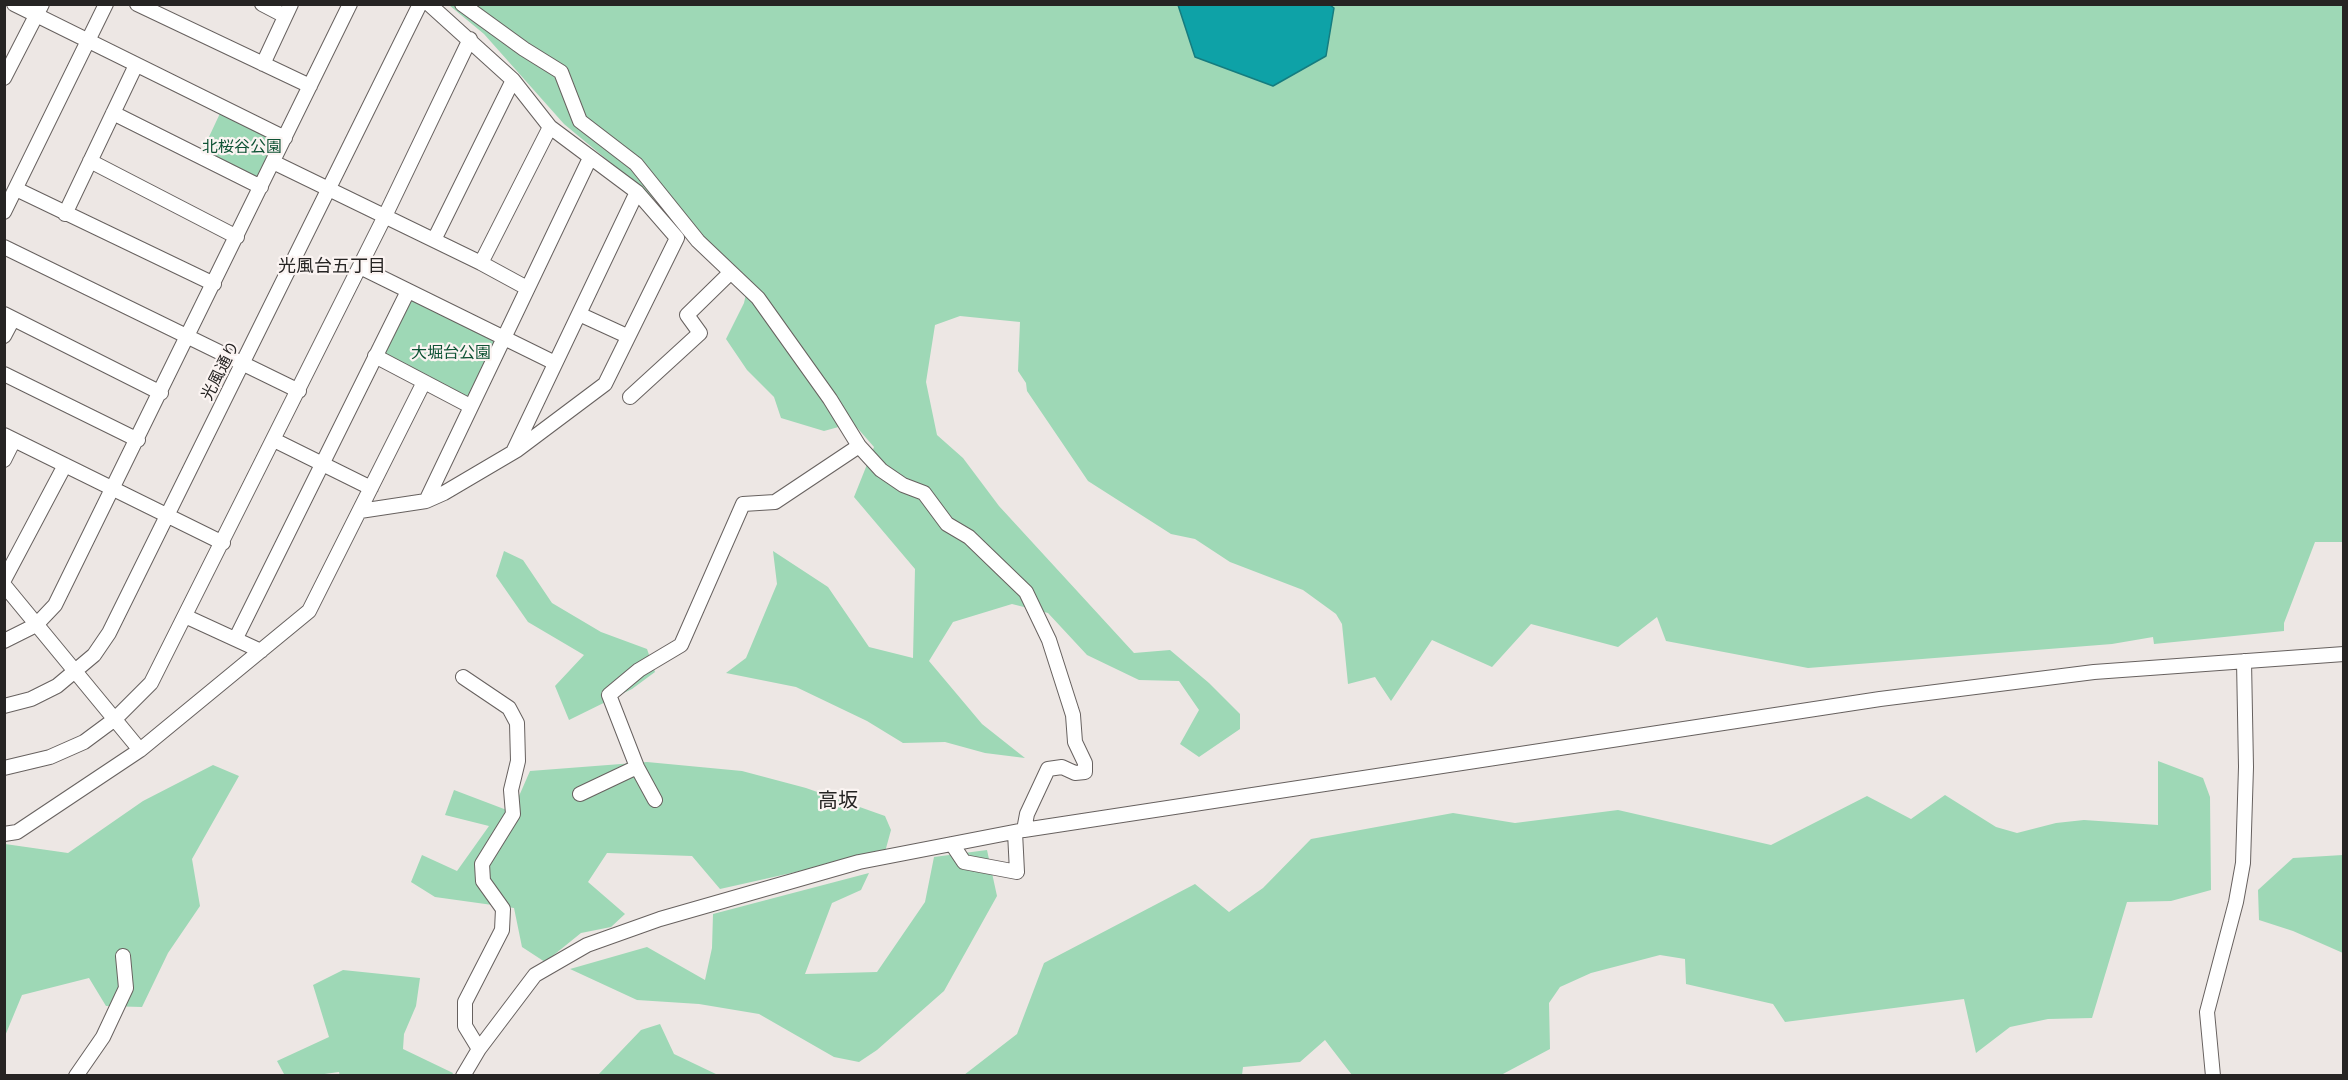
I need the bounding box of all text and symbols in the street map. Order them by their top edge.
park label: 北桜谷公園 [202,137,282,157]
district label: 光風台五丁目 [278,256,386,278]
street label: 光風通り [198,338,244,404]
park label: 大堀台公園 [411,343,491,363]
district label: 高坂 [818,789,858,813]

